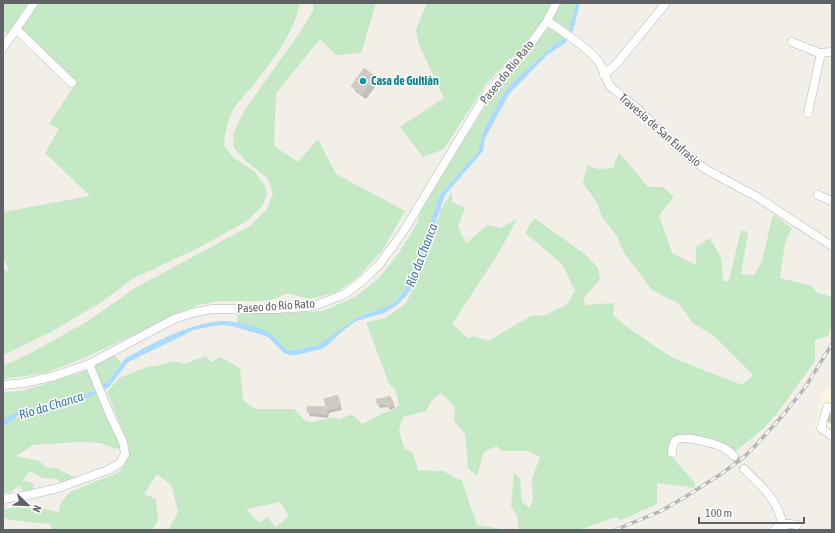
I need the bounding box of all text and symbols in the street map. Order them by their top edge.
street label: Paseo do Río Rato [477,37,537,107]
place label: Casa de Guitián [371,74,439,88]
marker: Casa de Guitián [358,76,368,86]
street label: Travesía de San Eufrasio [616,90,704,170]
water label: Río da Chanca [403,221,440,289]
street label: Paseo do Río Rato [237,296,316,316]
water label: Río da Chanca [17,389,85,422]
north arrow [8,485,48,525]
scale bar [699,499,804,525]
text: N [30,504,44,514]
text: 100 m [705,506,732,520]

